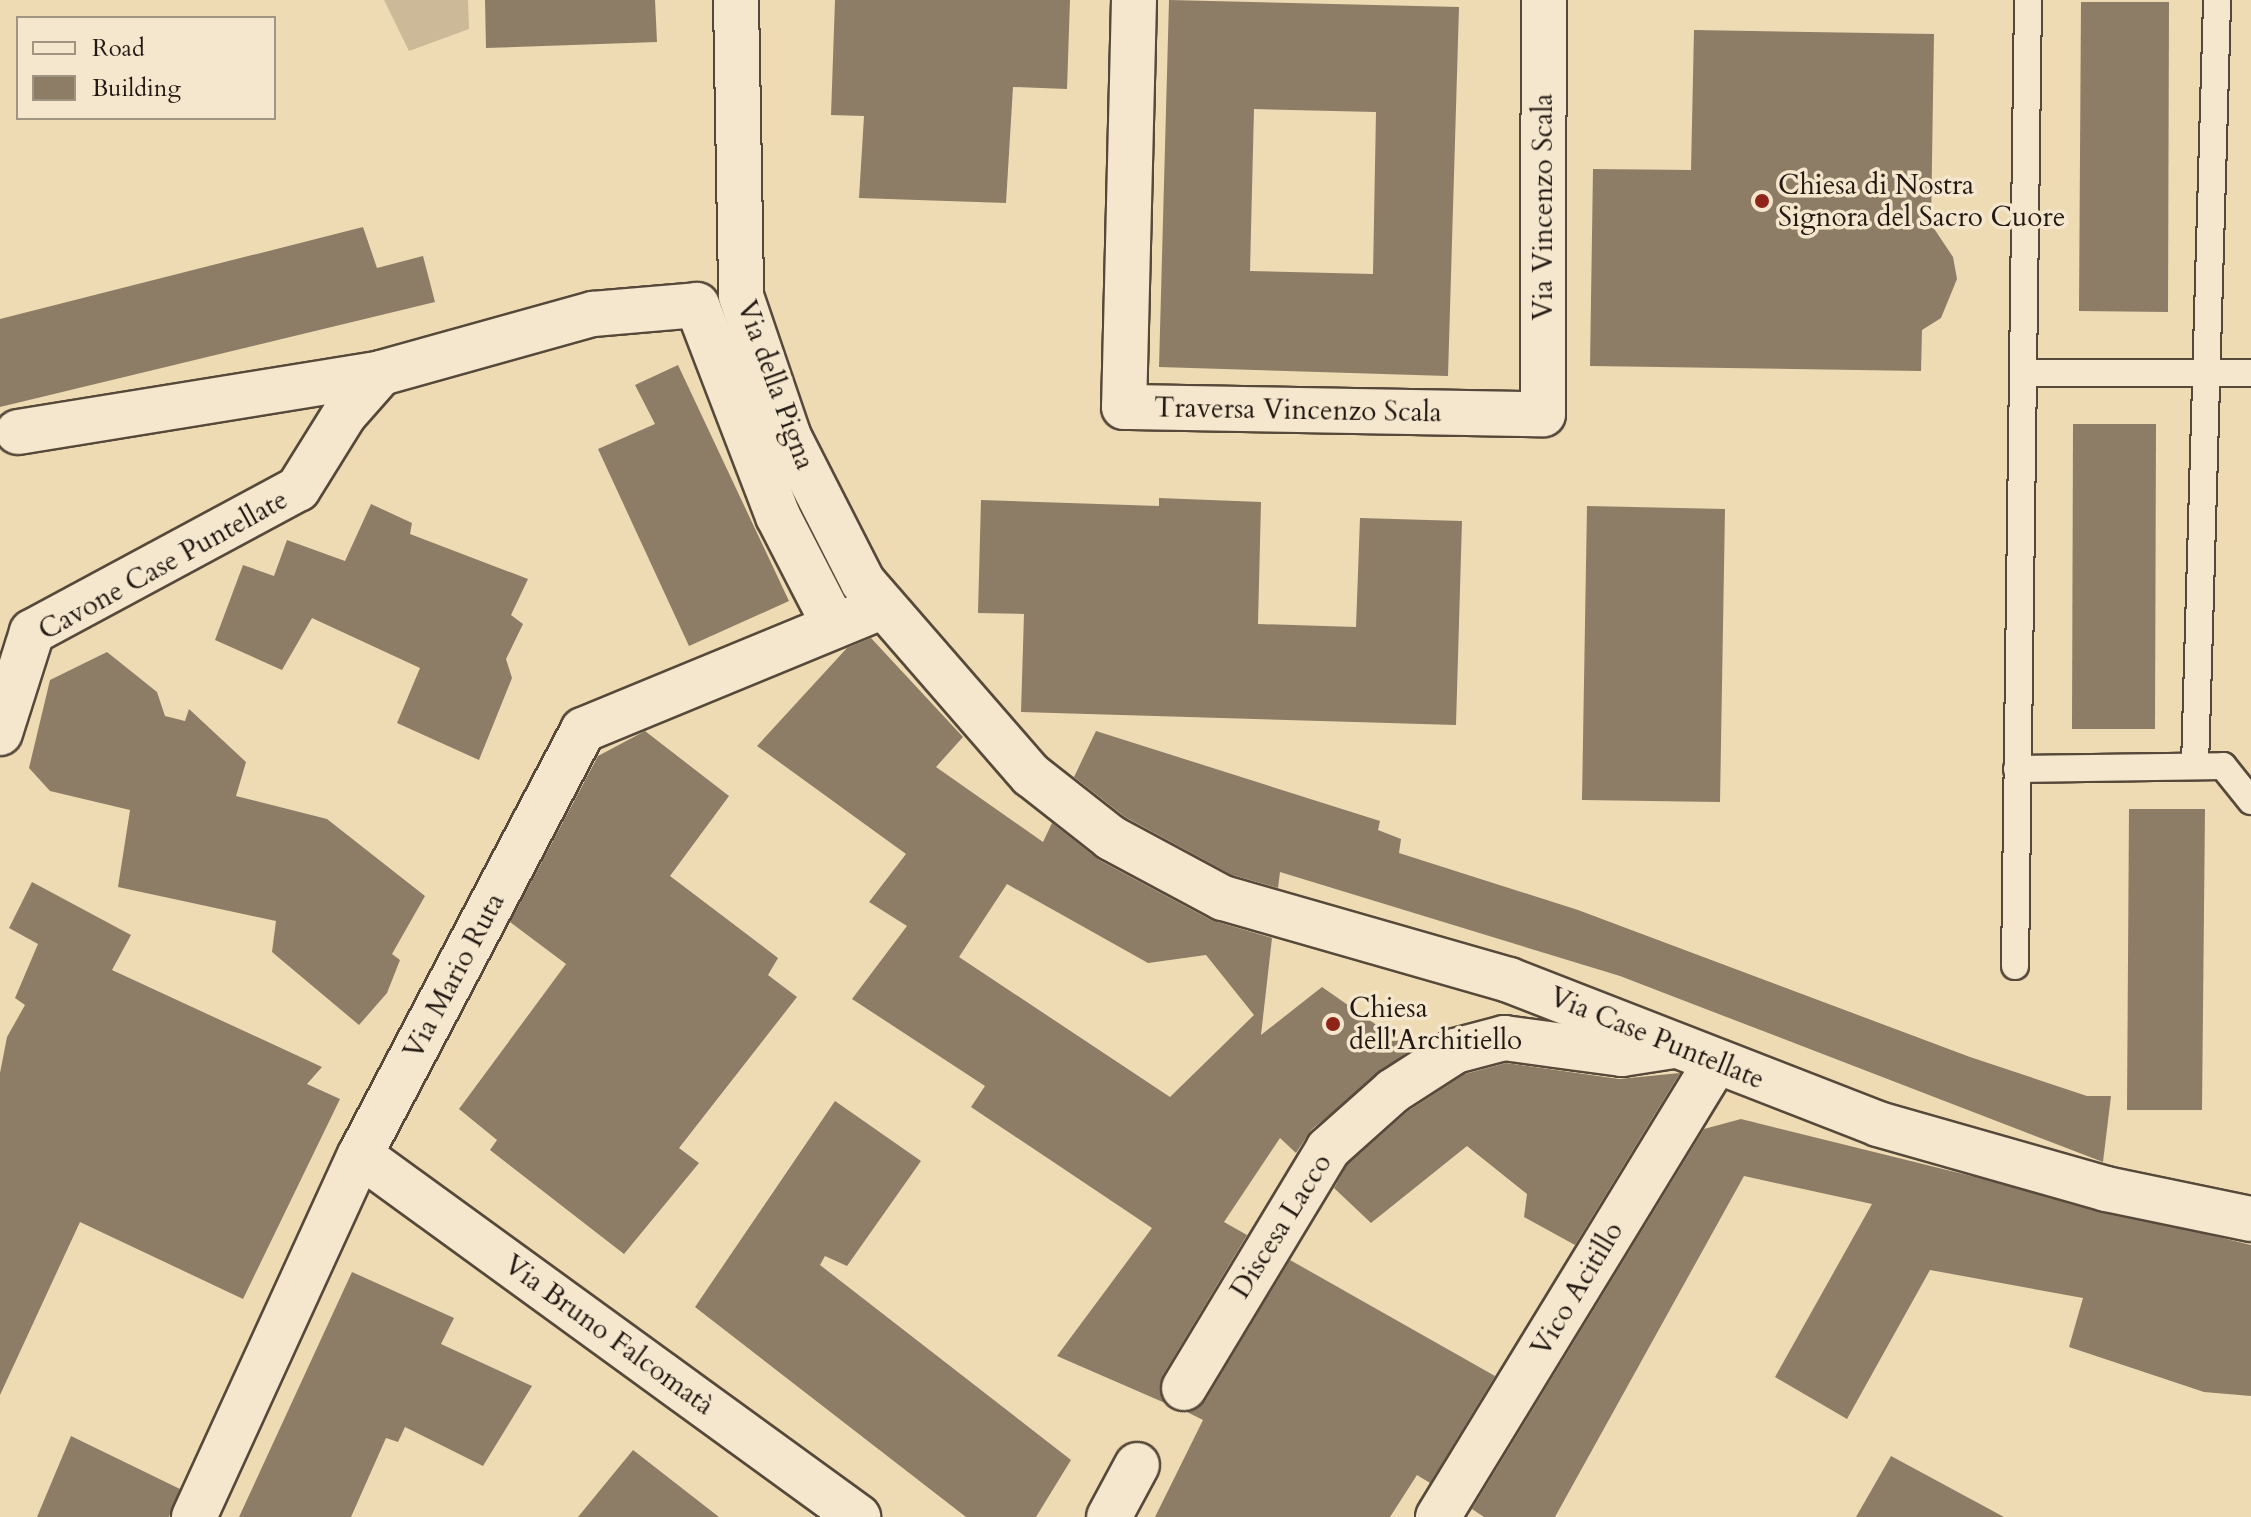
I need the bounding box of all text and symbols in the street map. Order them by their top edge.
legend [16,16,276,120]
text: Road [92,32,145,65]
text: Building [92,72,181,105]
street label: Via Vincenzo Scala [1526,93,1560,321]
place label: Chiesa di Nostra Signora del Sacro Cuore [1778,168,2065,234]
marker: Chiesa di Nostra Signora del Sacro Cuore [1753,192,1771,210]
street label: Via della Pigna [730,296,822,474]
street label: Traversa Vincenzo Scala [1154,391,1442,429]
street label: Cavone Case Puntellate [33,483,293,647]
street label: Via Mario Ruta [396,887,512,1065]
street label: Via Case Puntellate [1545,980,1769,1096]
place label: Chiesa dell'Architiello [1349,991,1522,1057]
marker: Chiesa dell'Architiello [1324,1015,1342,1033]
street label: Discesa Lacco [1223,1147,1339,1305]
street label: Vico Acitillo [1524,1216,1630,1362]
street label: Via Bruno Falcomatà [498,1248,720,1422]

